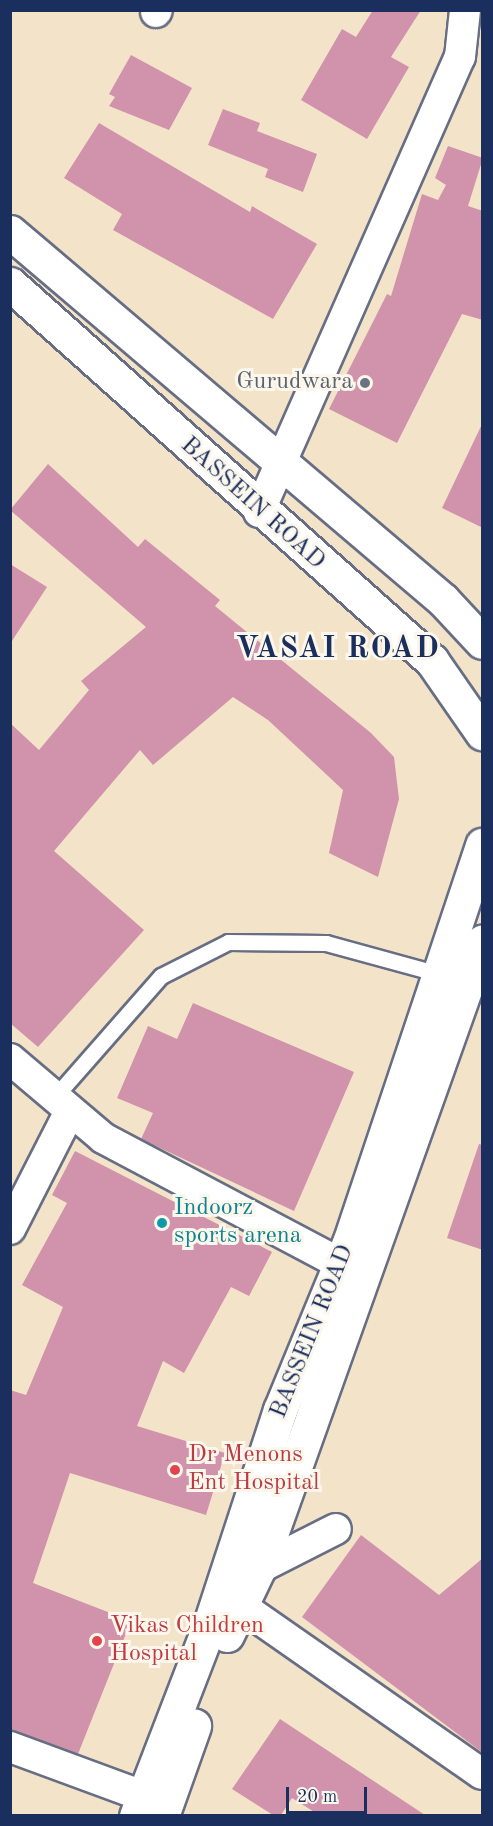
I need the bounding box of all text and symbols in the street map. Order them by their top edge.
place label: Gurudwara [236,369,353,397]
marker: Gurudwara [358,376,372,390]
street label: BASSEIN ROAD [174,432,330,576]
district label: VASAI ROAD [236,631,440,667]
place label: Indoorz sports arena [174,1195,302,1251]
marker: Indoorz sports arena [155,1216,169,1230]
street label: BASSEIN ROAD [265,1241,361,1423]
place label: Dr Menons Ent Hospital [188,1442,320,1498]
marker: Dr Menons Ent Hospital [166,1461,184,1479]
place label: Vikas Children Hospital [110,1613,264,1669]
marker: Vikas Children Hospital [88,1632,106,1650]
scale bar [289,1775,370,1813]
text: 20 m [297,1788,337,1806]

